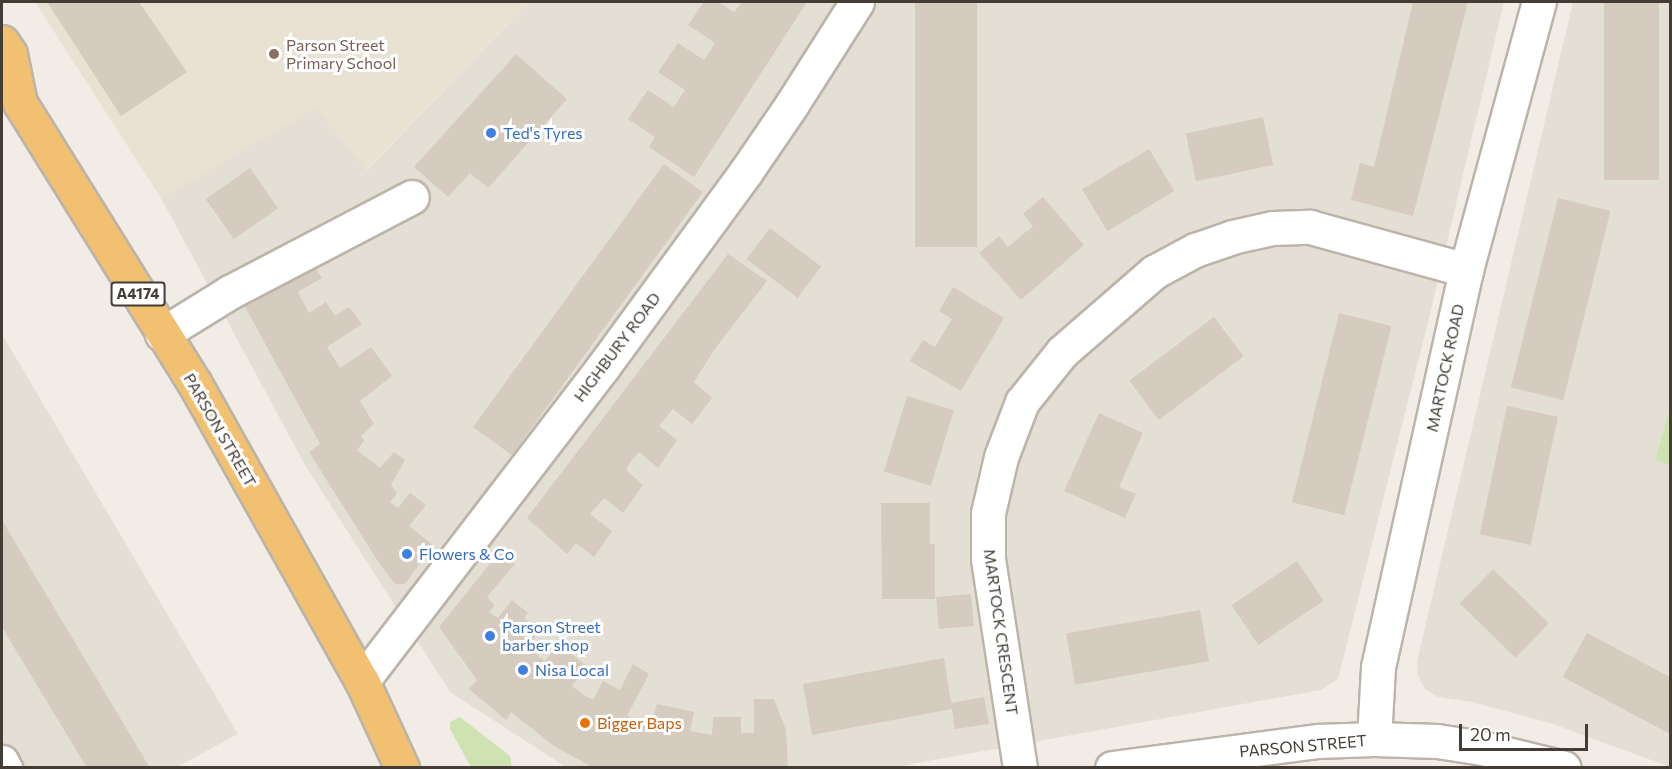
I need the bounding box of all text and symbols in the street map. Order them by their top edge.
place label: Parson Street Primary School [286,35,396,73]
marker: Parson Street Primary School [267,47,281,61]
place label: Ted's Tyres [503,123,583,143]
marker: Ted's Tyres [484,126,498,140]
road number: A4174 [110,282,166,306]
street label: HIGHBURY ROAD [570,289,664,405]
street label: MARTOCK ROAD [1422,302,1468,434]
street label: PARSON STREET [180,370,260,490]
place label: Flowers & Co [419,544,514,564]
marker: Flowers & Co [400,547,414,561]
street label: MARTOCK CRESCENT [980,548,1022,716]
place label: Parson Street barber shop [502,617,601,655]
marker: Parson Street barber shop [483,629,497,643]
place label: Nisa Local [535,660,609,680]
marker: Nisa Local [516,663,530,677]
scale bar [1462,712,1591,750]
place label: Bigger Baps [597,713,682,733]
marker: Bigger Baps [578,716,592,730]
text: 20 m [1470,723,1511,745]
street label: PARSON STREET [1238,731,1368,761]

